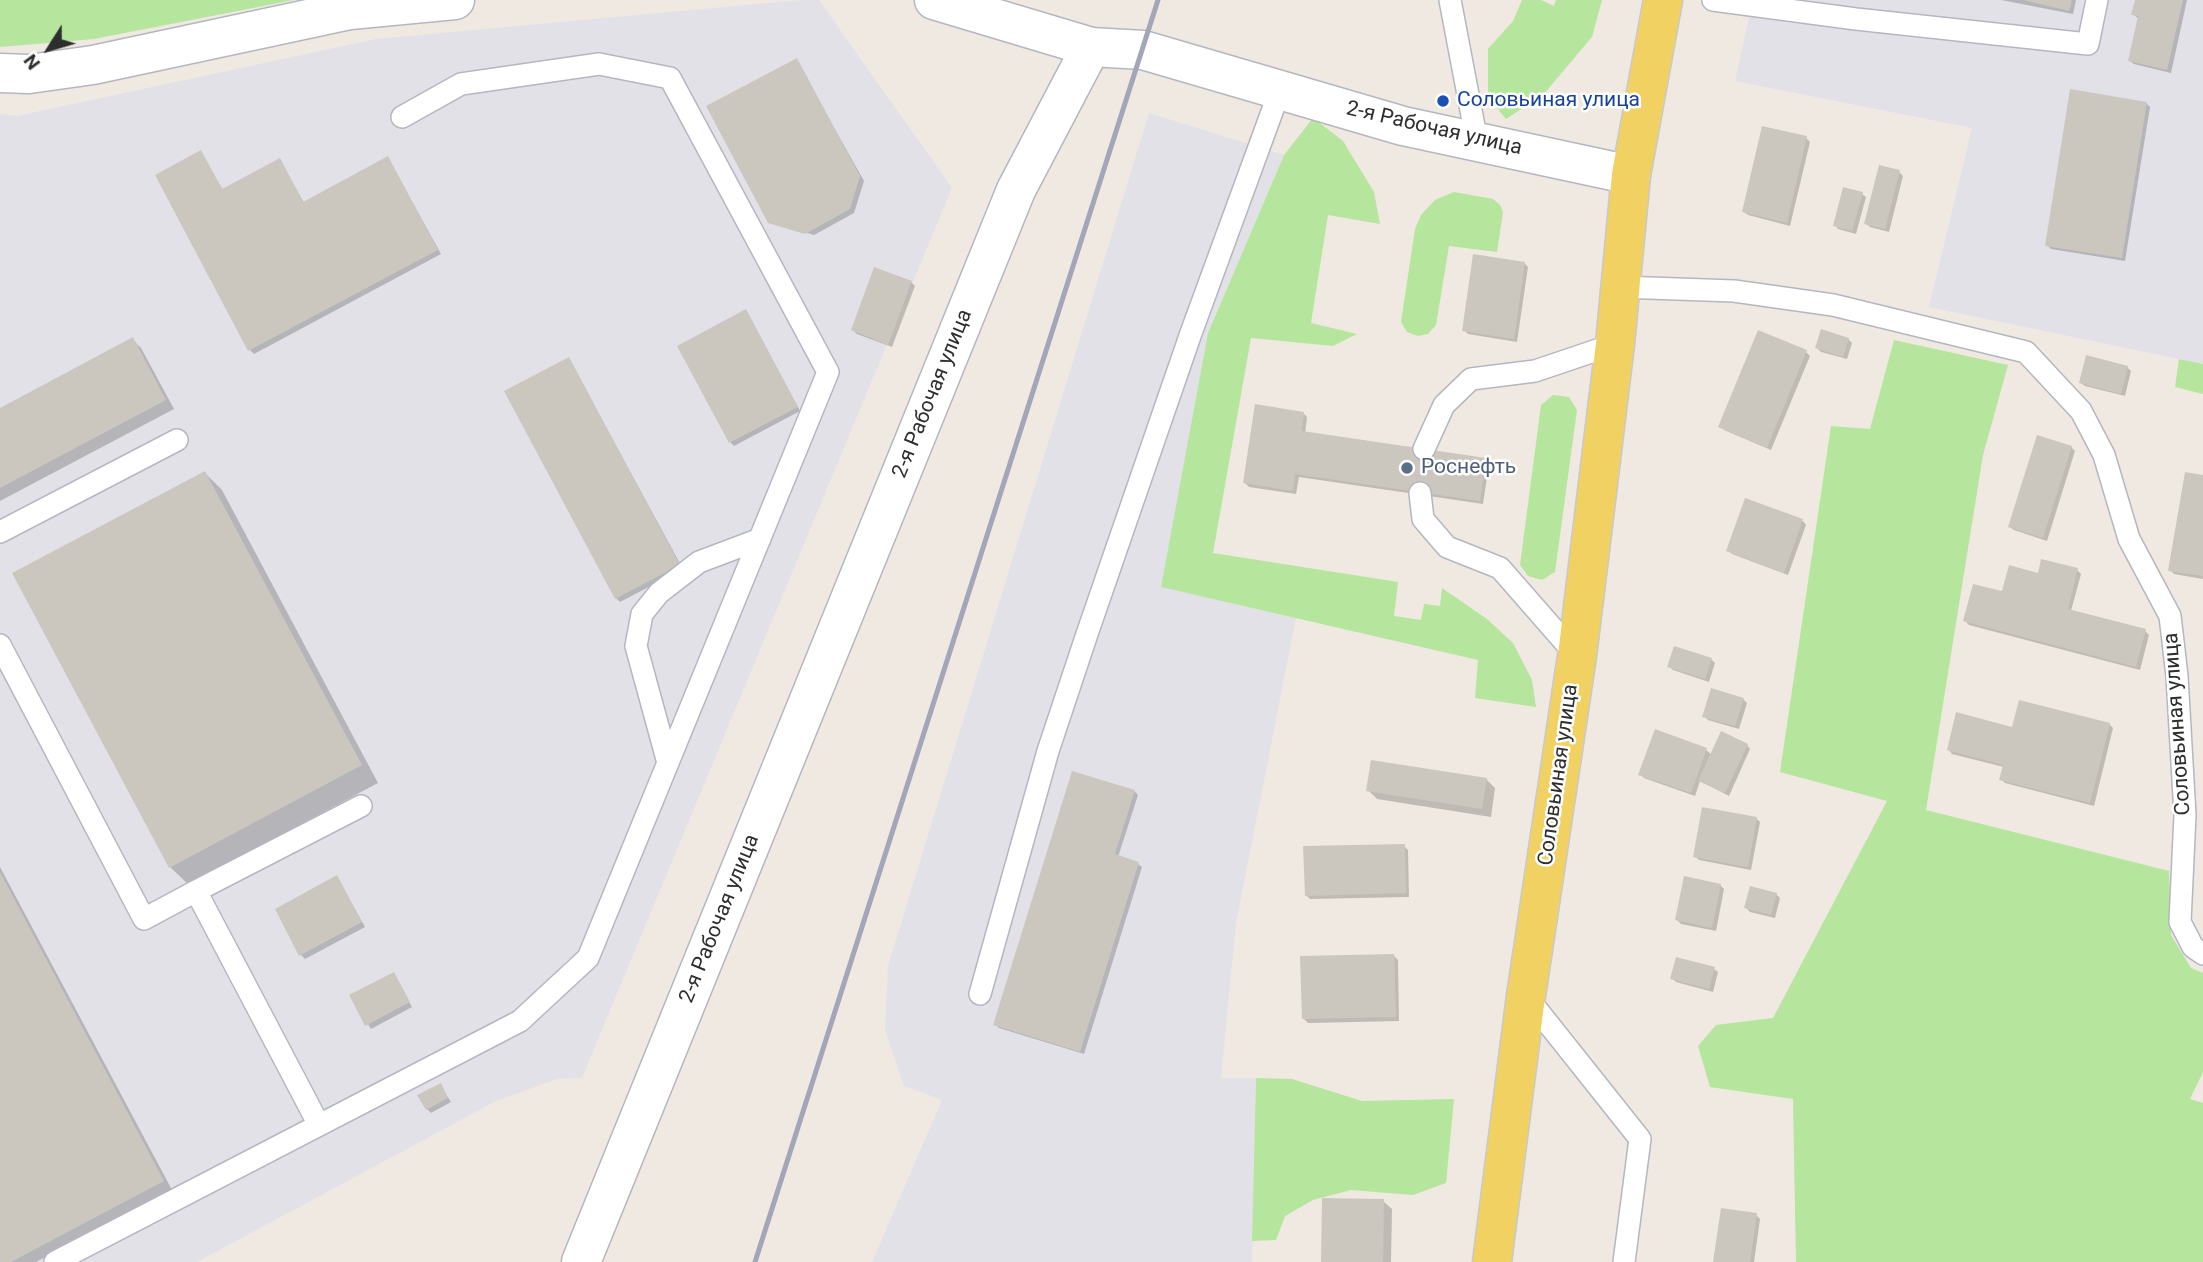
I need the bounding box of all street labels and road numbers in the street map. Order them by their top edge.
street label: 2-я Рабочая улица [1344,97,1524,161]
street label: 2-я Рабочая улица [888,306,978,482]
street label: Соловьиная улица [2159,632,2197,816]
street label: Соловьиная улица [1534,683,1584,867]
street label: 2-я Рабочая улица [675,831,765,1007]

